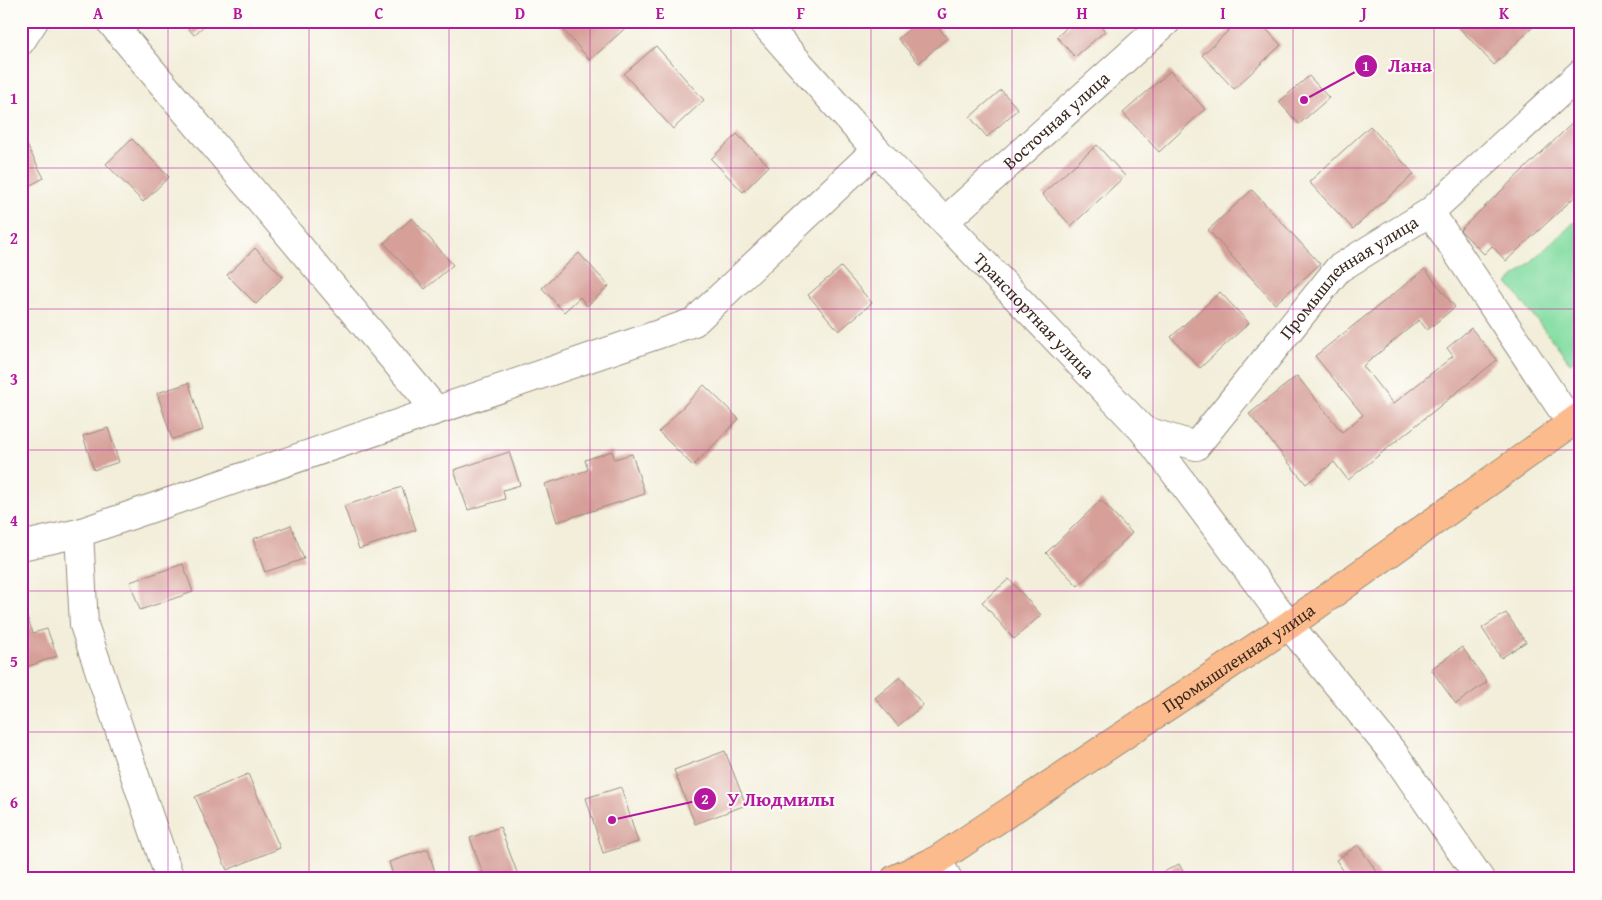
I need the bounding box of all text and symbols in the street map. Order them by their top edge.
text: A [93,1,104,25]
text: B [233,1,243,25]
text: C [374,1,384,25]
text: D [515,1,525,25]
text: E [656,1,665,25]
text: F [797,1,805,25]
text: G [937,1,947,25]
text: H [1076,1,1088,25]
text: I [1220,1,1226,25]
text: J [1358,1,1367,25]
text: K [1499,1,1510,25]
callout: Лана [1353,49,1442,83]
text: Лана [1388,51,1432,79]
text: 1 [1362,55,1370,76]
street label: Восточная улица [997,65,1116,176]
text: 1 [10,86,18,110]
street label: Промышленная улица [1273,208,1424,345]
text: 2 [10,226,18,250]
street label: Транспортная улица [967,246,1101,385]
text: 3 [10,367,18,391]
text: 4 [10,508,18,532]
street label: Промышленная улица [1157,596,1321,719]
text: 5 [10,649,18,673]
callout: У Людмилы [692,782,845,816]
text: У Людмилы [727,785,835,813]
text: 2 [701,788,709,809]
text: 6 [10,790,18,814]

